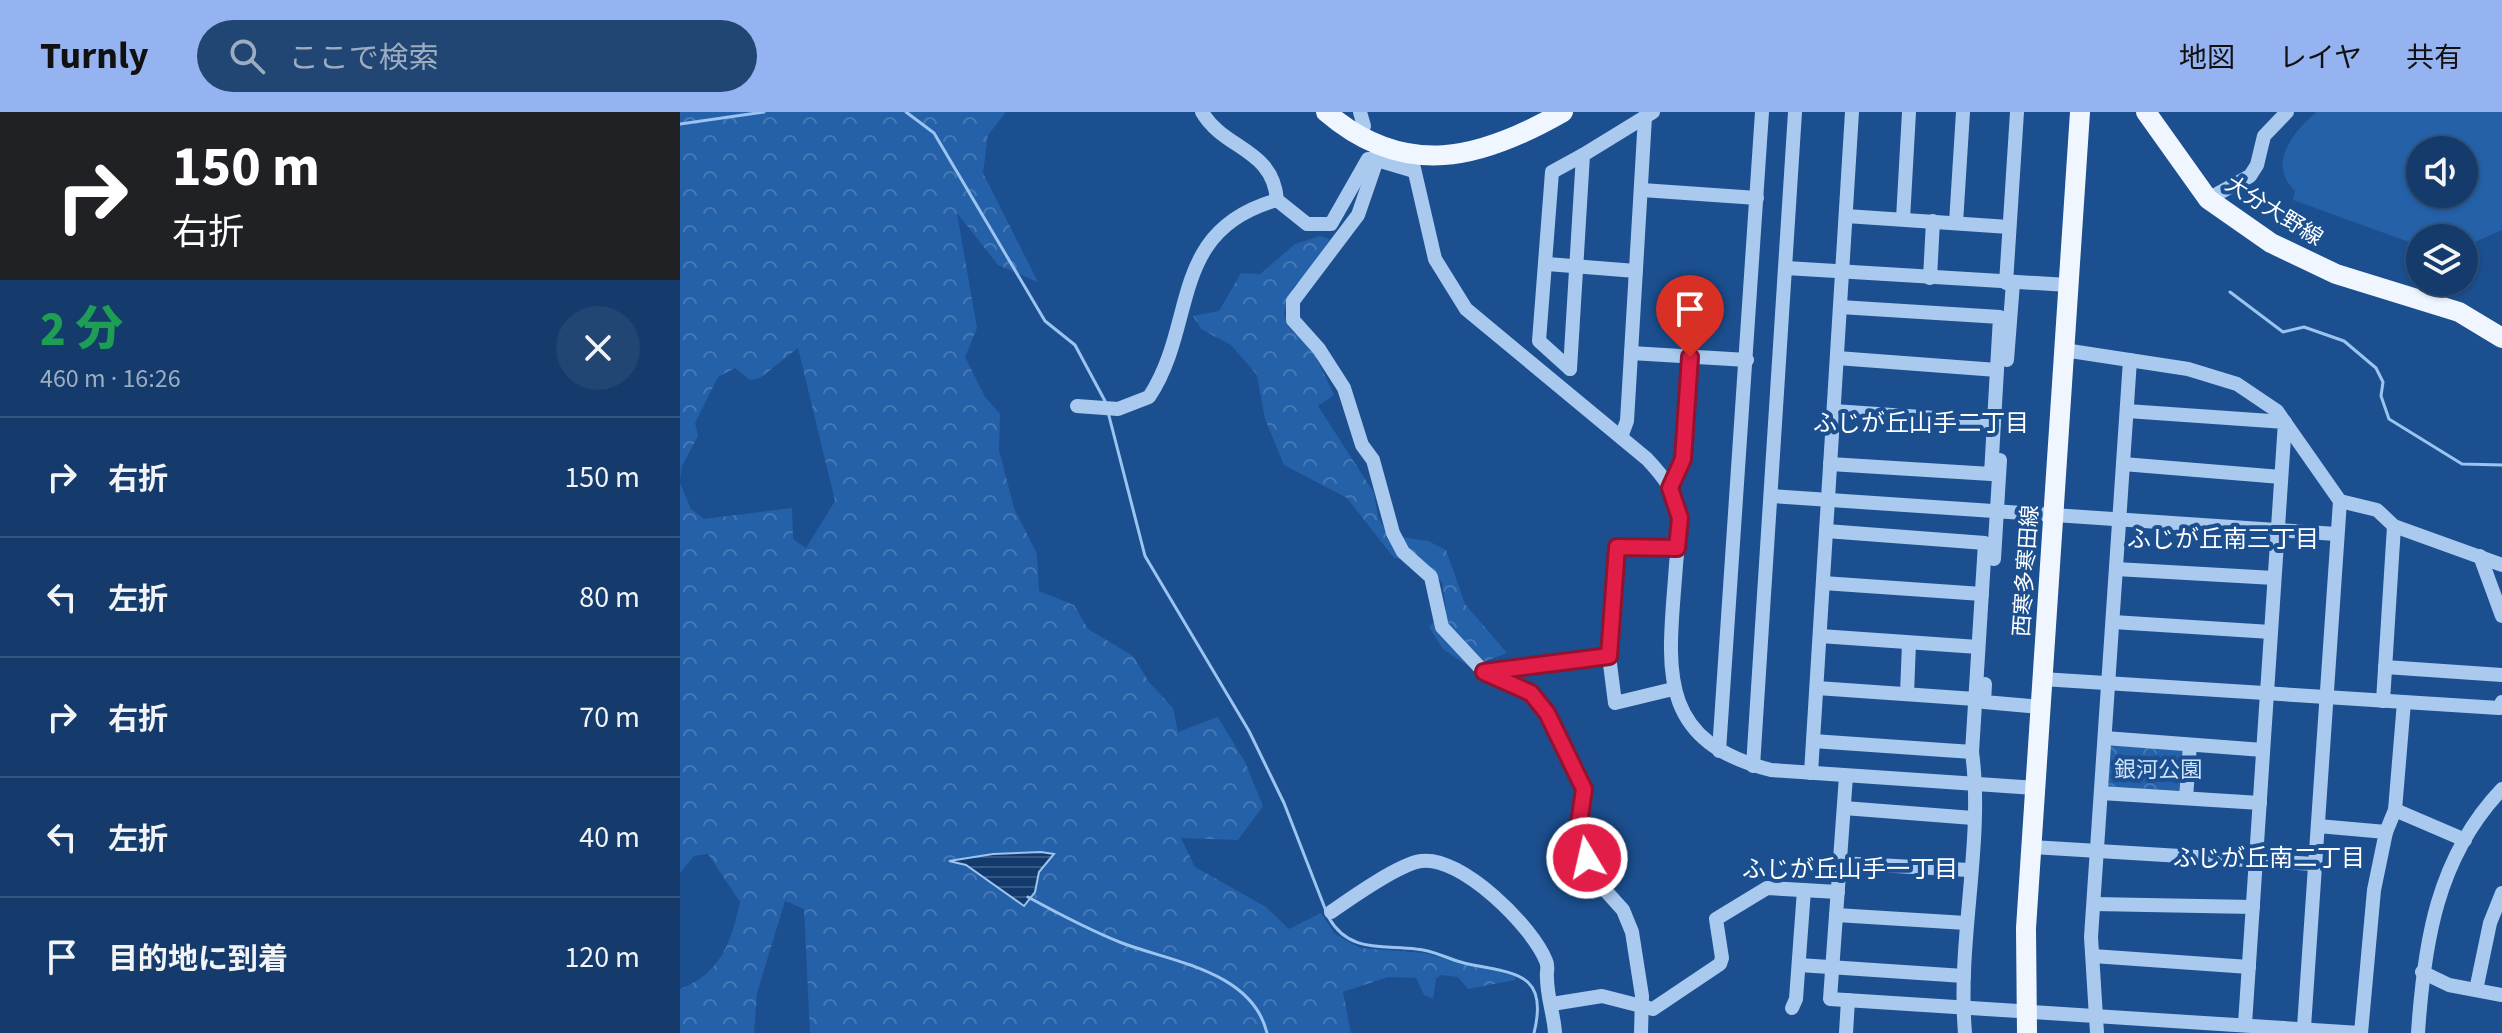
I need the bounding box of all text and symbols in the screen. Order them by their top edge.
search box [197,20,757,92]
text: Turnly [40,29,149,83]
icon: search [225,34,269,78]
text: ここで検索 [289,37,439,80]
text: 地図 [2179,38,2235,78]
text: レイヤ [2279,38,2362,78]
text: 共有 [2406,38,2462,78]
text: 150 m [172,128,320,207]
map controls [2406,136,2478,296]
button: sound [2406,136,2478,208]
icon: right [40,144,144,248]
street label: 大分大野線 [2219,168,2329,254]
text: 右折 [172,207,244,258]
button: layers [2406,224,2478,296]
pin [1656,275,1724,357]
icon: arrive [1668,287,1712,331]
text: 2 分 [40,296,123,364]
button: close [556,306,640,390]
text: 460 m · 16:26 [40,360,181,397]
district label: ふじが丘山手二丁目 [1813,406,2029,441]
icon: right [40,455,84,499]
text: 150 m [564,456,640,499]
text: 右折 [108,458,168,501]
street label: 西寒多寒田線 [2005,504,2047,638]
district label: ふじが丘南三丁目 [2127,522,2319,557]
icon: left [40,575,84,619]
text: 80 m [579,576,640,619]
text: 左折 [108,578,168,621]
icon: right [40,695,84,739]
text: 70 m [579,696,640,739]
text: 右折 [108,698,168,741]
park label: 銀河公園 [2114,754,2202,786]
icon: left [40,815,84,859]
text: 40 m [579,816,640,859]
position arrow [1545,816,1629,900]
text: 左折 [108,818,168,861]
district label: ふじが丘南二丁目 [2173,841,2365,876]
district label: ふじが丘山手一丁目 [1742,852,1958,887]
icon: arrive [40,935,84,979]
text: 120 m [564,936,640,979]
text: 目的地に到着 [108,938,288,981]

